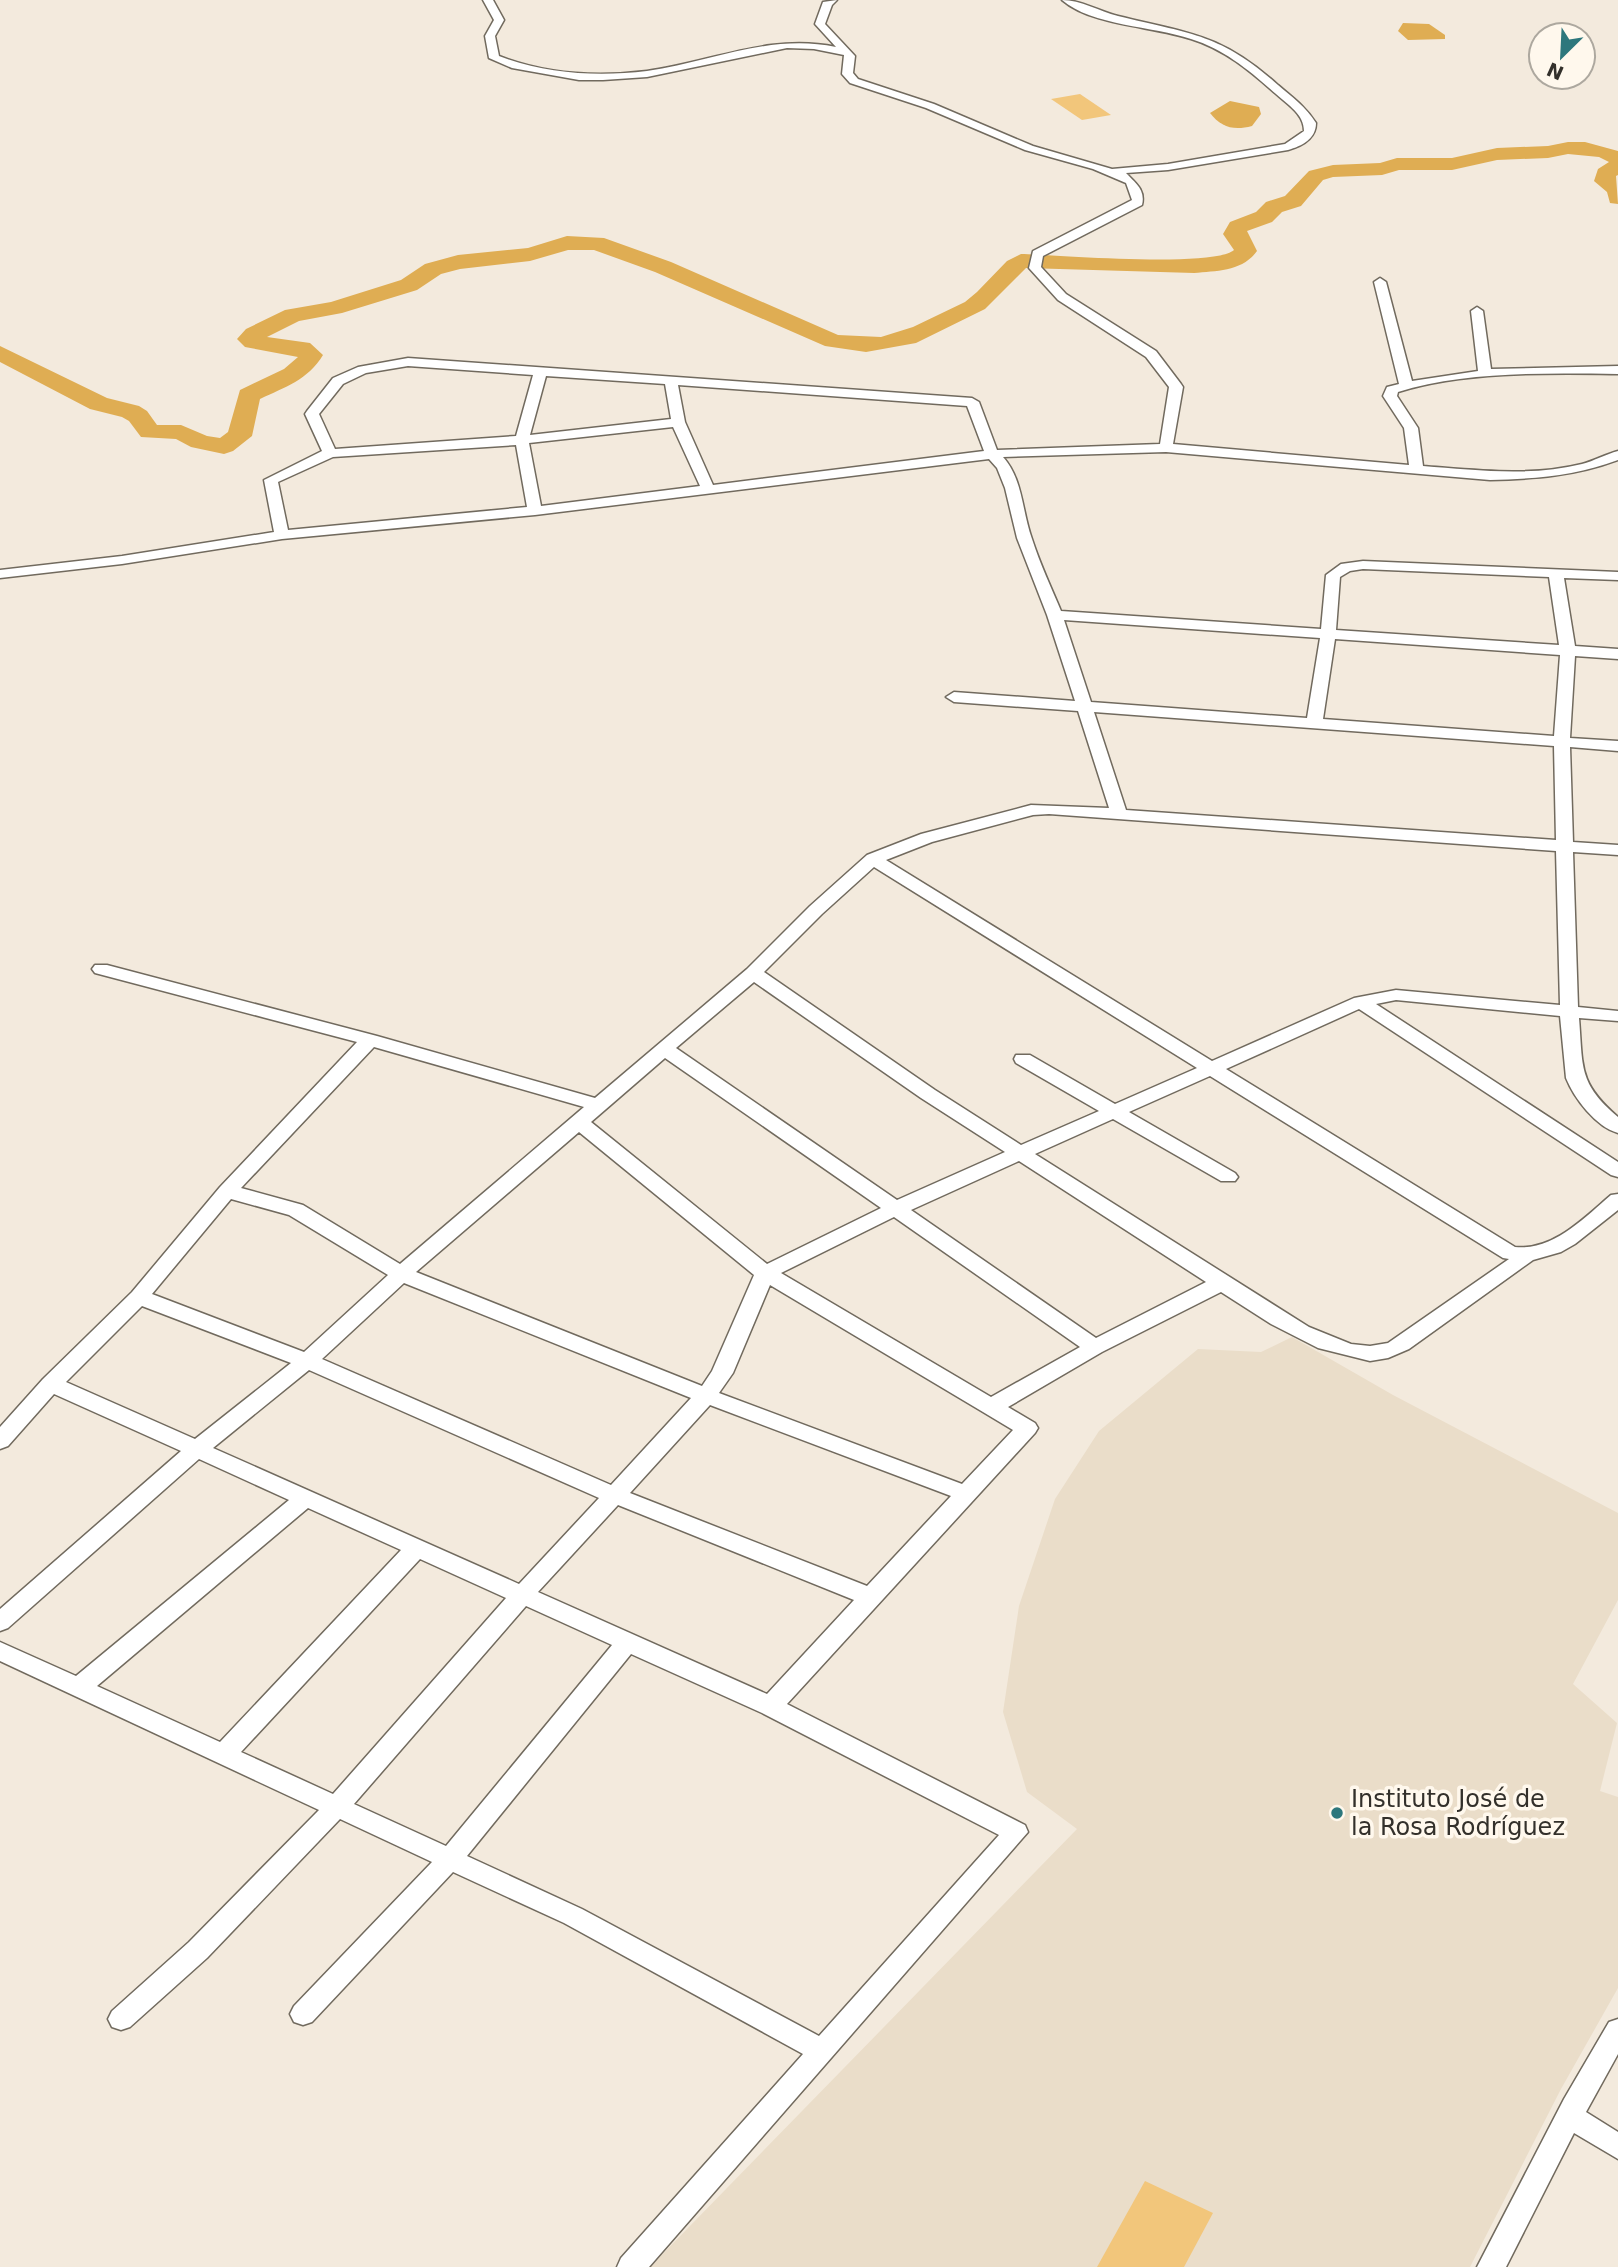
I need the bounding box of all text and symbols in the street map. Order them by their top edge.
north arrow [1527,21,1597,91]
text: N [1543,58,1567,85]
place label: Instituto José de la Rosa Rodríguez [1351,1785,1565,1841]
marker: Instituto José de la Rosa Rodríguez [1329,1805,1345,1821]

